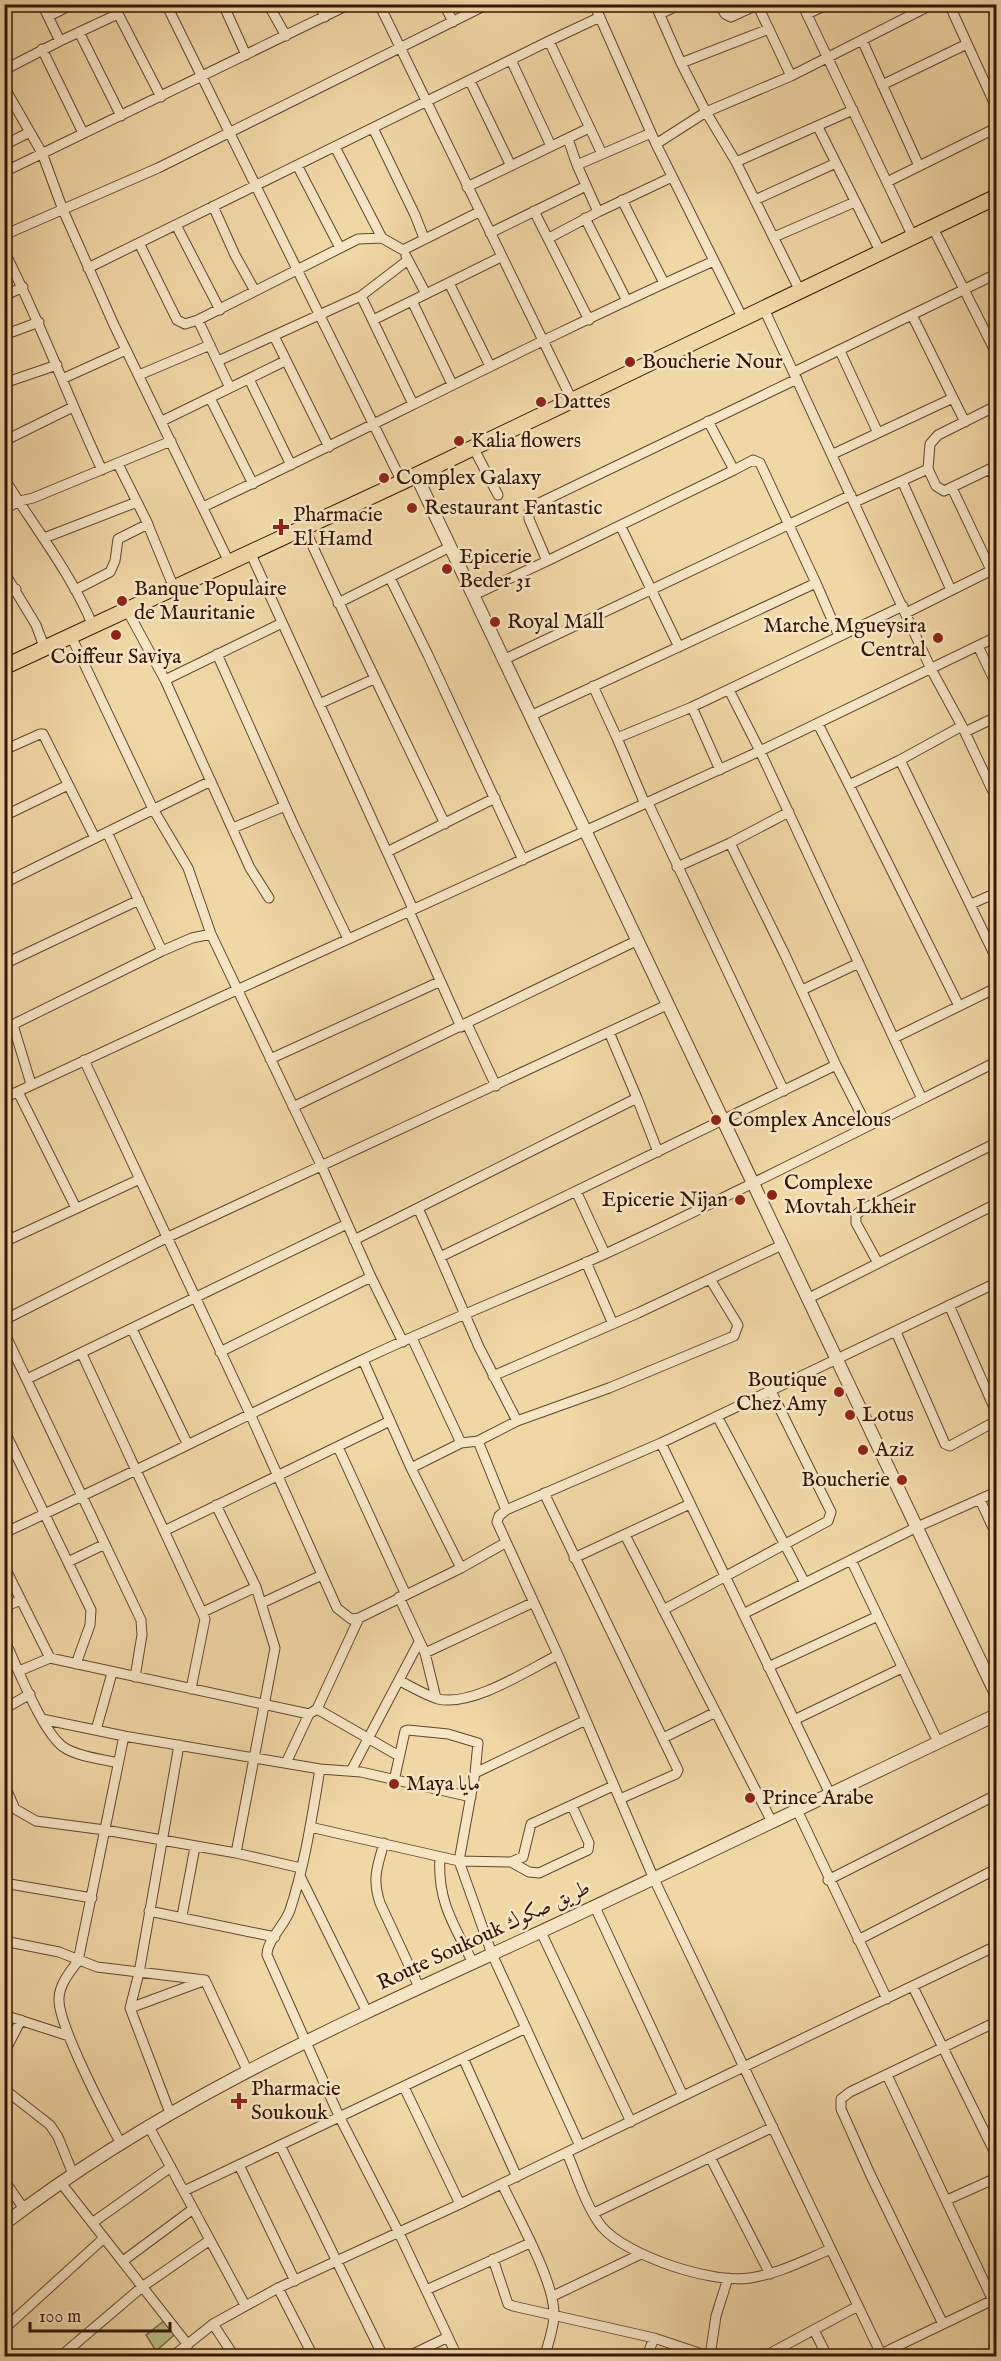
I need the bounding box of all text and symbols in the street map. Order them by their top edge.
place label: Boucherie Nour [642,349,783,376]
marker: Boucherie Nour [623,355,637,369]
place label: Dattes [553,389,610,416]
marker: Dattes [534,395,548,409]
place label: Kalia flowers [471,428,581,455]
marker: Kalia flowers [452,434,466,448]
place label: Complex Galaxy [396,465,542,492]
marker: Complex Galaxy [377,471,391,485]
place label: Restaurant Fantastic [424,495,602,522]
marker: Restaurant Fantastic [405,501,419,515]
place label: Pharmacie El Hamd [293,502,383,553]
marker: Pharmacie El Hamd [274,520,288,534]
place label: Epicerie Beder 31 [459,544,532,595]
marker: Epicerie Beder 31 [440,562,454,576]
place label: Banque Populaire de Mauritanie [134,576,287,627]
marker: Banque Populaire de Mauritanie [115,594,129,608]
place label: Royal Mall [507,609,604,636]
place label: Marche Mgueysira Central [763,613,927,664]
marker: Royal Mall [488,615,502,629]
marker: Coiffeur Saviya [109,628,123,642]
marker: Marche Mgueysira Central [931,631,945,645]
place label: Coiffeur Saviya [51,644,182,671]
place label: Complex Ancelous [728,1107,891,1134]
marker: Complex Ancelous [709,1113,723,1127]
place label: Complexe Movtah Lkheir [784,1170,917,1221]
place label: Epicerie Nijan [602,1187,728,1214]
marker: Complexe Movtah Lkheir [765,1188,779,1202]
marker: Epicerie Nijan [733,1193,747,1207]
place label: Boutique Chez Amy [736,1367,828,1418]
marker: Boutique Chez Amy [832,1385,846,1399]
place label: Lotus [862,1402,914,1429]
marker: Lotus [843,1408,857,1422]
place label: Aziz [874,1437,915,1464]
marker: Aziz [856,1443,870,1457]
place label: Boucherie [801,1467,890,1494]
marker: Boucherie [895,1473,909,1487]
place label: Maya مايا [406,1771,480,1798]
marker: Maya مايا [387,1777,401,1791]
place label: Prince Arabe [762,1785,874,1812]
marker: Prince Arabe [743,1791,757,1805]
street label: Route Soukouk طريق صكوك [373,1875,595,1997]
place label: Pharmacie Soukouk [251,2076,341,2127]
marker: Pharmacie Soukouk [232,2094,246,2108]
scale bar [30,2295,170,2333]
text: 100 m [39,2306,81,2329]

